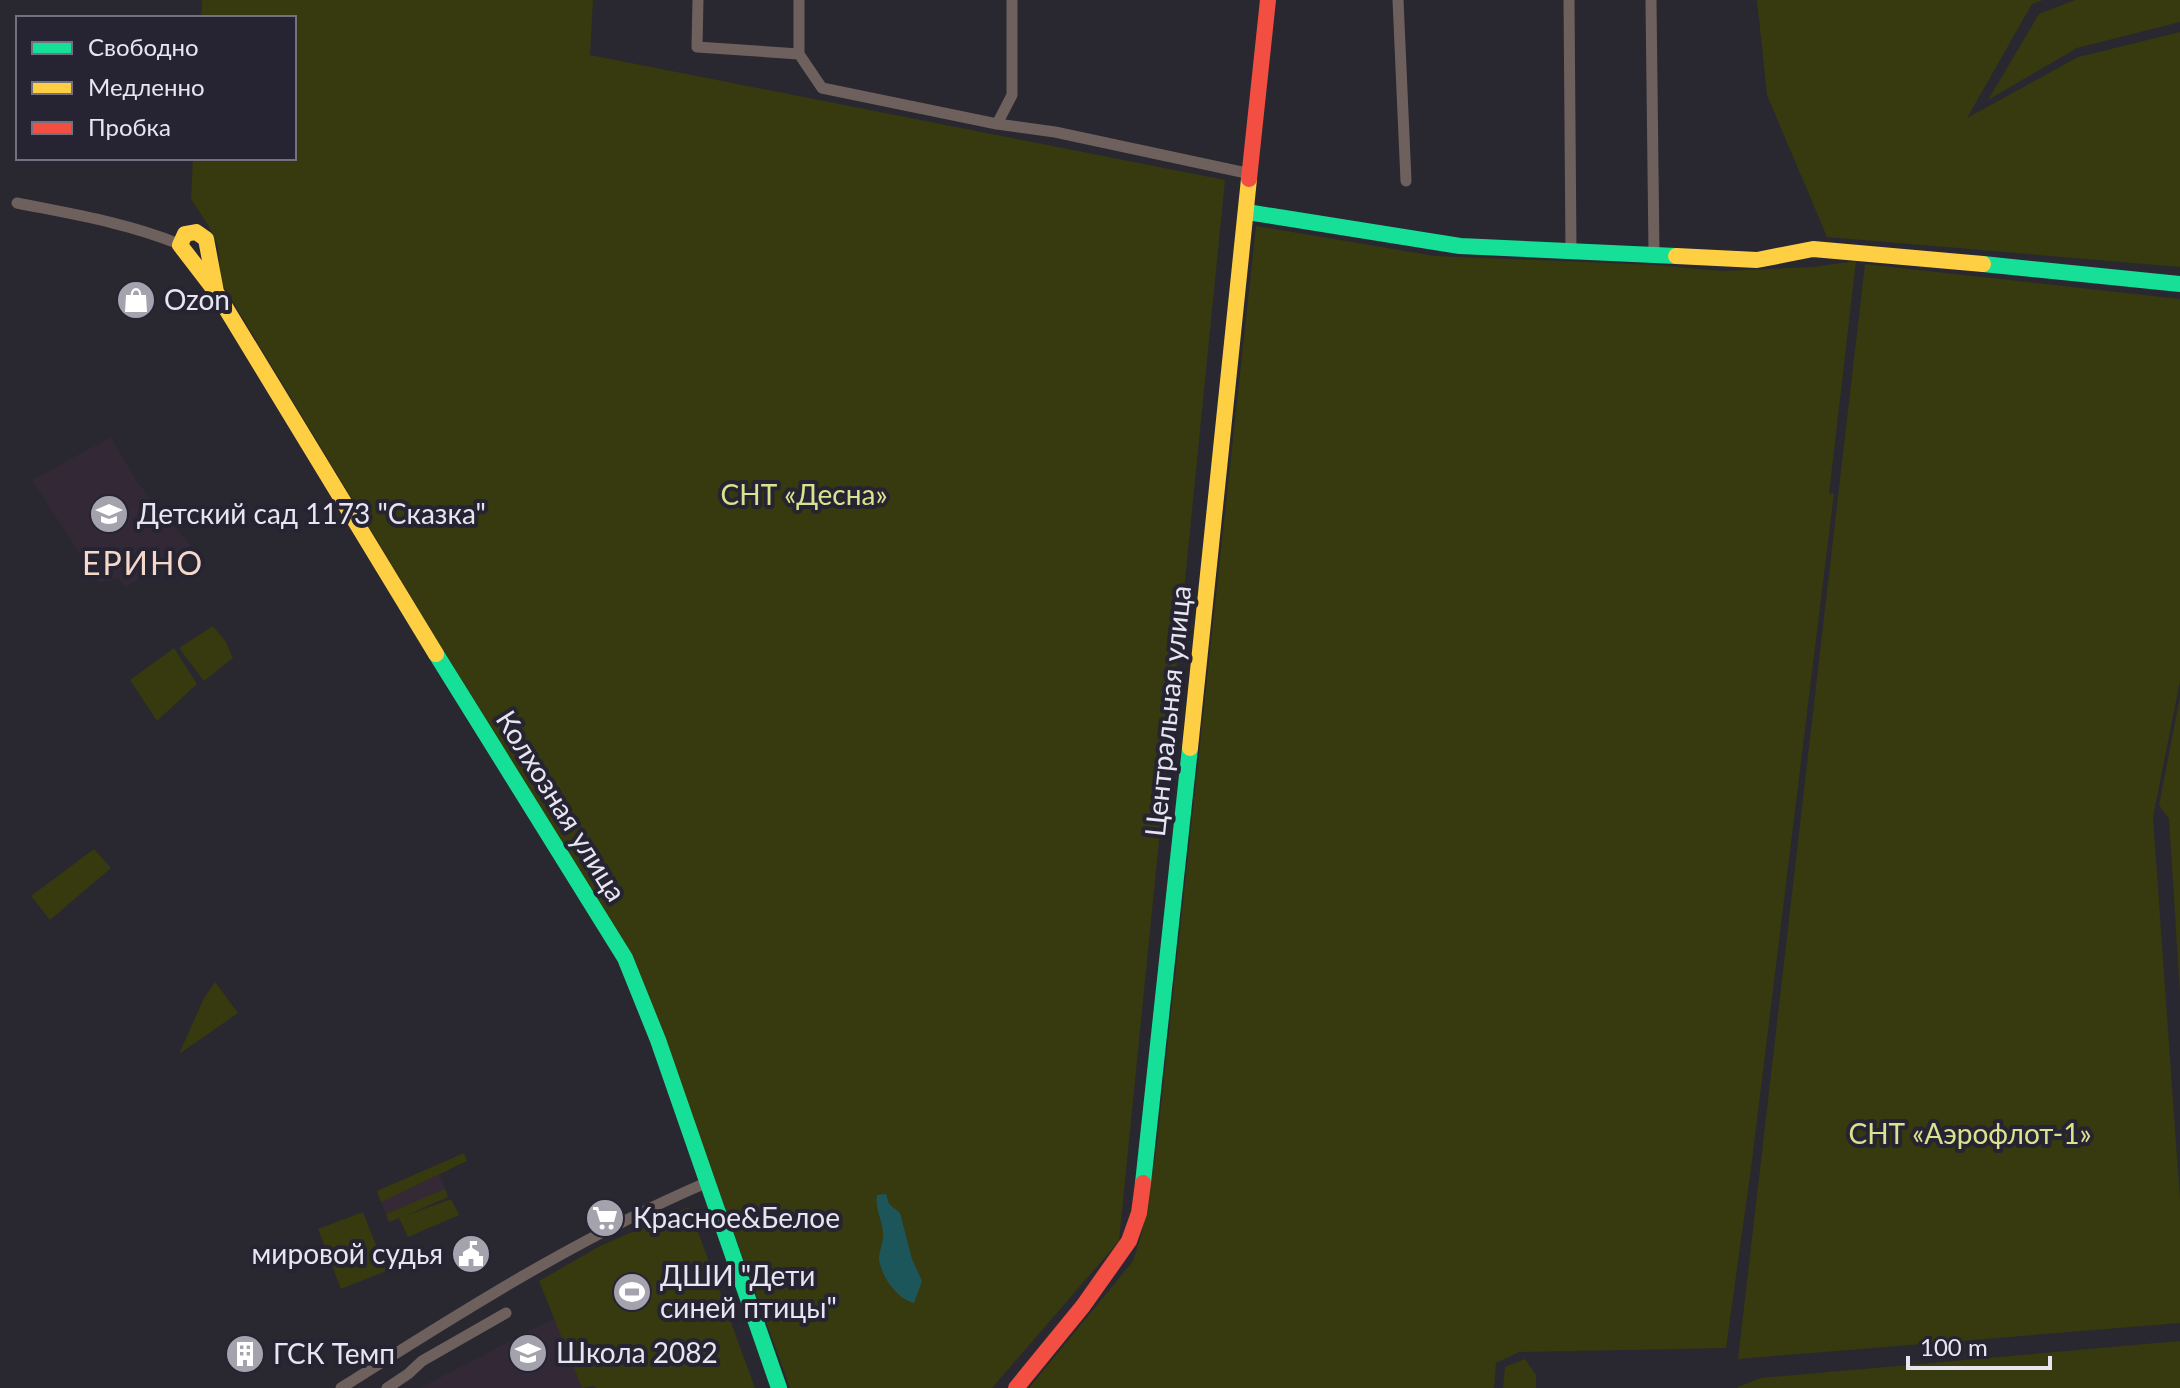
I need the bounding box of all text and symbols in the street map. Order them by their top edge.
legend [16,16,296,160]
text: Свободно [88,32,199,61]
text: Медленно [88,72,205,101]
text: Пробка [88,112,171,141]
shop icon: Ozon [115,279,157,321]
place label: Ozon [164,282,230,316]
park label: СНТ «Десна» [721,477,887,511]
school or university icon: Детский сад 1173 "Сказка" [88,493,130,535]
place label: Детский сад 1173 "Сказка" [137,496,486,530]
district label: ЕРИНО [82,543,204,582]
street label: Центральная улица [1137,584,1197,838]
street label: Колхозная улица [490,704,634,907]
park label: СНТ «Аэрофлот-1» [1849,1116,2091,1150]
supermarket icon: Красное&Белое [584,1197,626,1239]
place label: Красное&Белое [633,1200,840,1234]
public building icon: мировой судья [450,1233,492,1275]
place label: мировой судья [252,1236,443,1270]
place label: ДШИ "Дети синей птицы" [660,1258,837,1324]
sports icon: ДШИ "Дети синей птицы" [611,1271,653,1313]
scale bar [1908,1320,2050,1370]
school or university icon: Школа 2082 [507,1332,549,1374]
text: 100 m [1920,1332,1988,1361]
building icon: ГСК Темп [224,1333,266,1375]
place label: Школа 2082 [556,1335,718,1369]
place label: ГСК Темп [273,1336,395,1370]

